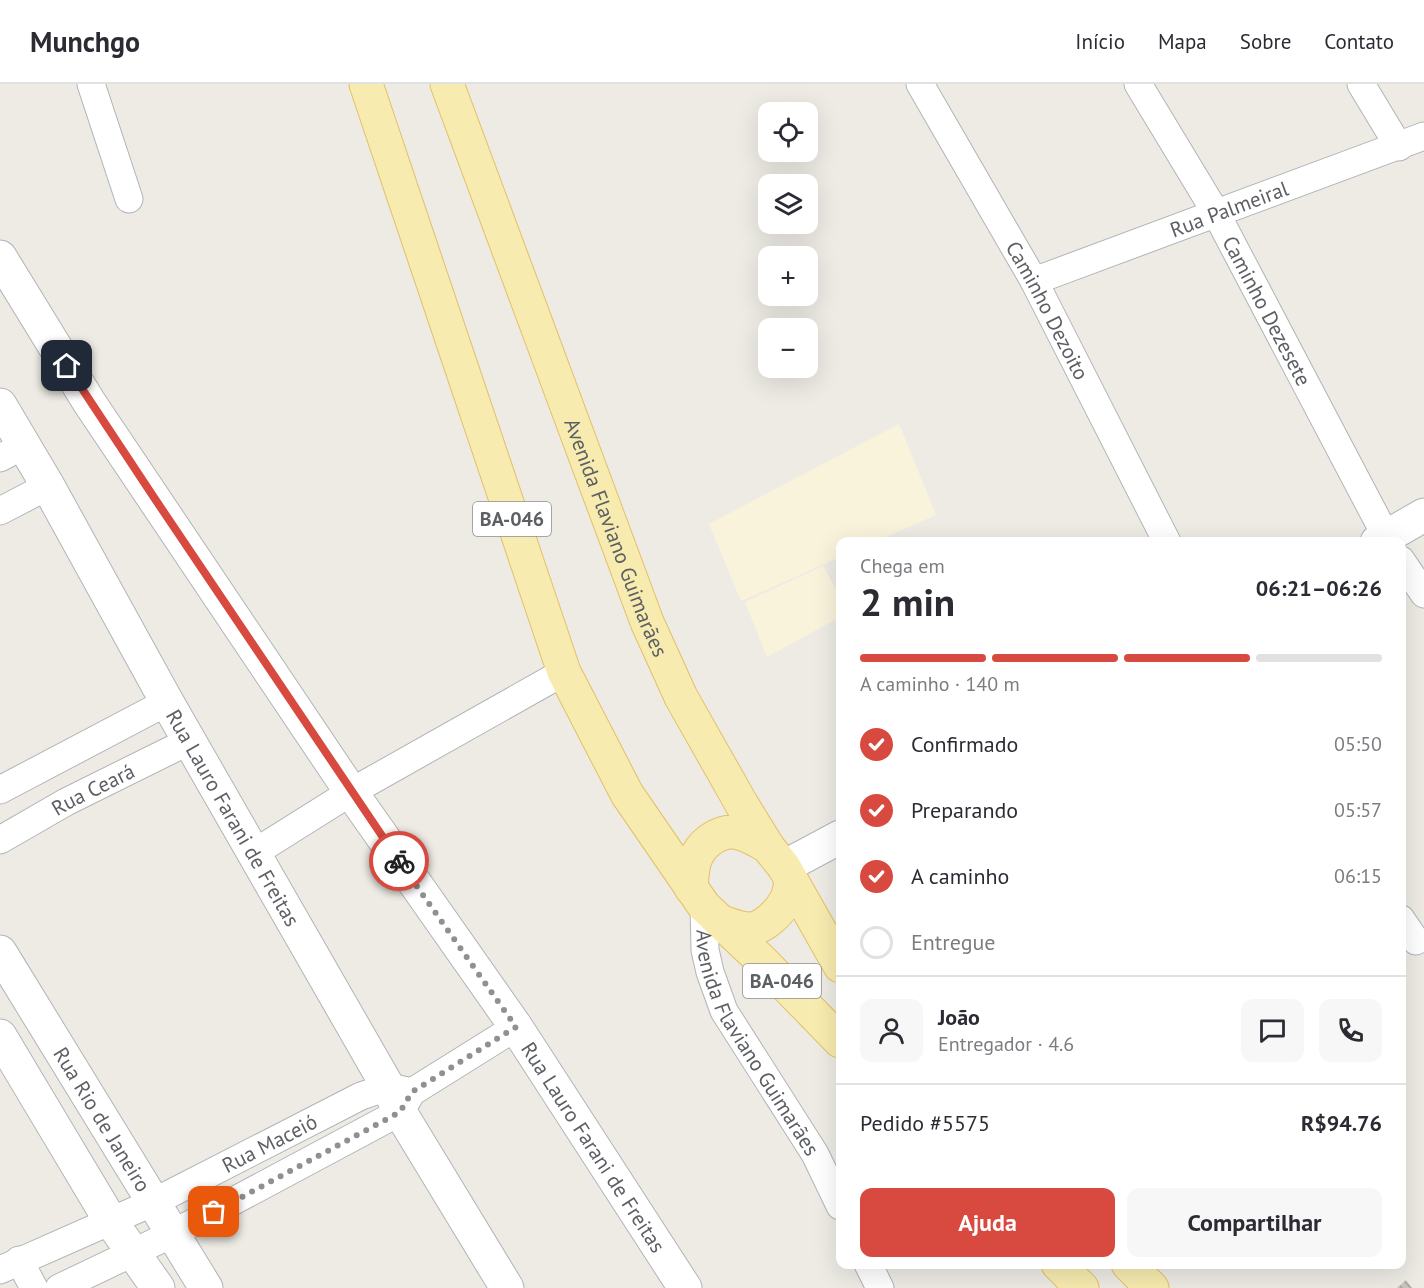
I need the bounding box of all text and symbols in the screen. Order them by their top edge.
text: Munchgo [30,23,140,60]
text: Início [1075,28,1125,55]
text: Mapa [1158,28,1207,55]
text: Sobre [1240,28,1291,55]
text: Contato [1324,28,1394,55]
map controls [758,102,818,378]
button: locate [758,102,818,162]
button: layers [758,174,818,234]
street label: Rua Palmeiral [1166,174,1292,243]
street label: Caminho Dezesete [1217,231,1318,390]
street label: Caminho Dezoito [1000,236,1095,384]
button: + [758,246,818,306]
button: − [758,318,818,378]
pin [41,340,92,391]
icon: home [50,349,83,382]
street label: Avenida Flaviano Guimarães [559,414,674,661]
road number: BA-046 [473,502,551,536]
text: Chega em [860,553,945,579]
text: 06:21–06:26 [1256,574,1382,602]
text: 2 min [860,576,955,627]
text: A caminho · 140 m [860,671,1020,697]
street label: Rua Lauro Farani de Freitas [160,704,306,931]
icon: check [860,728,893,761]
text: Confirmado [911,730,1018,758]
text: 05:50 [1334,731,1382,757]
street label: Rua Ceará [46,757,139,821]
icon: check [860,794,893,827]
text: Preparando [911,796,1018,824]
text: 05:57 [1334,797,1382,823]
courier [369,831,429,891]
icon: bike [383,845,416,878]
icon: check [860,860,893,893]
text: A caminho [911,862,1009,890]
text: 06:15 [1334,863,1382,889]
text: Entregue [911,928,996,956]
street label: Avenida Flaviano Guimarães [691,929,826,1160]
road number: BA-046 [743,964,821,998]
button: person [860,999,923,1062]
button: chat [1241,999,1304,1062]
button: phone [1319,999,1382,1062]
text: João [938,1003,980,1031]
text: Entregador · 4.6 [938,1031,1074,1057]
street label: Rua Lauro Farani de Freitas [516,1036,672,1257]
street label: Rua Rio de Janeiro [48,1042,157,1196]
street label: Rua Maceió [217,1107,322,1178]
text: Pedido #5575 [860,1109,990,1137]
text: R$94.76 [1301,1109,1382,1137]
pin [188,1186,239,1237]
button: Ajuda [860,1188,1115,1257]
button: Compartilhar [1127,1188,1382,1257]
icon: bag [197,1195,230,1228]

